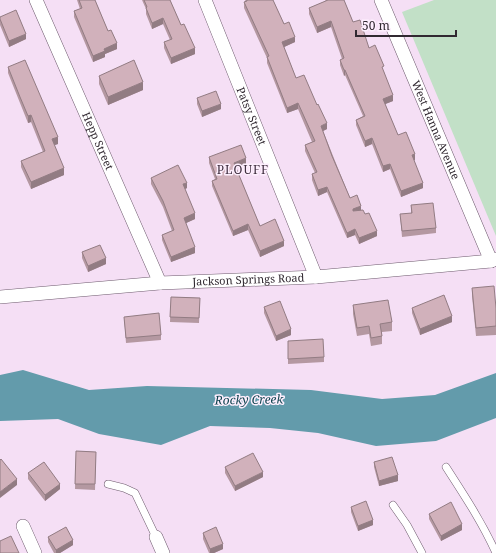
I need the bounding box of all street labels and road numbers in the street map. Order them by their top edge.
street label: West Hanna Avenue [409,78,464,182]
street label: Patsy Street [234,85,270,147]
street label: Hepp Street [79,110,118,172]
street label: Jackson Springs Road [191,269,305,289]

